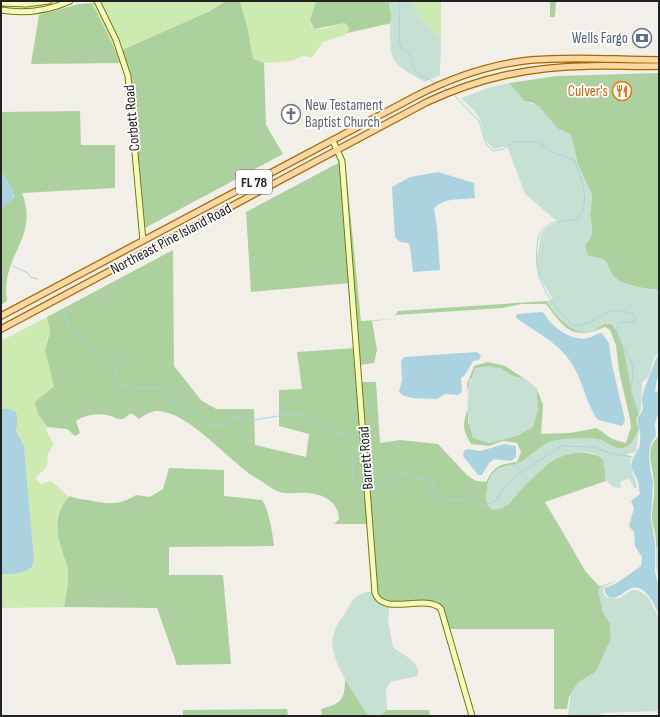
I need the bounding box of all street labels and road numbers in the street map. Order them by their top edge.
street label: Corbett Road [120,84,144,152]
road number: FL 78 [236,170,272,194]
street label: Northeast Pine Island Road [107,199,235,279]
street label: Barrett Road [354,426,378,490]

